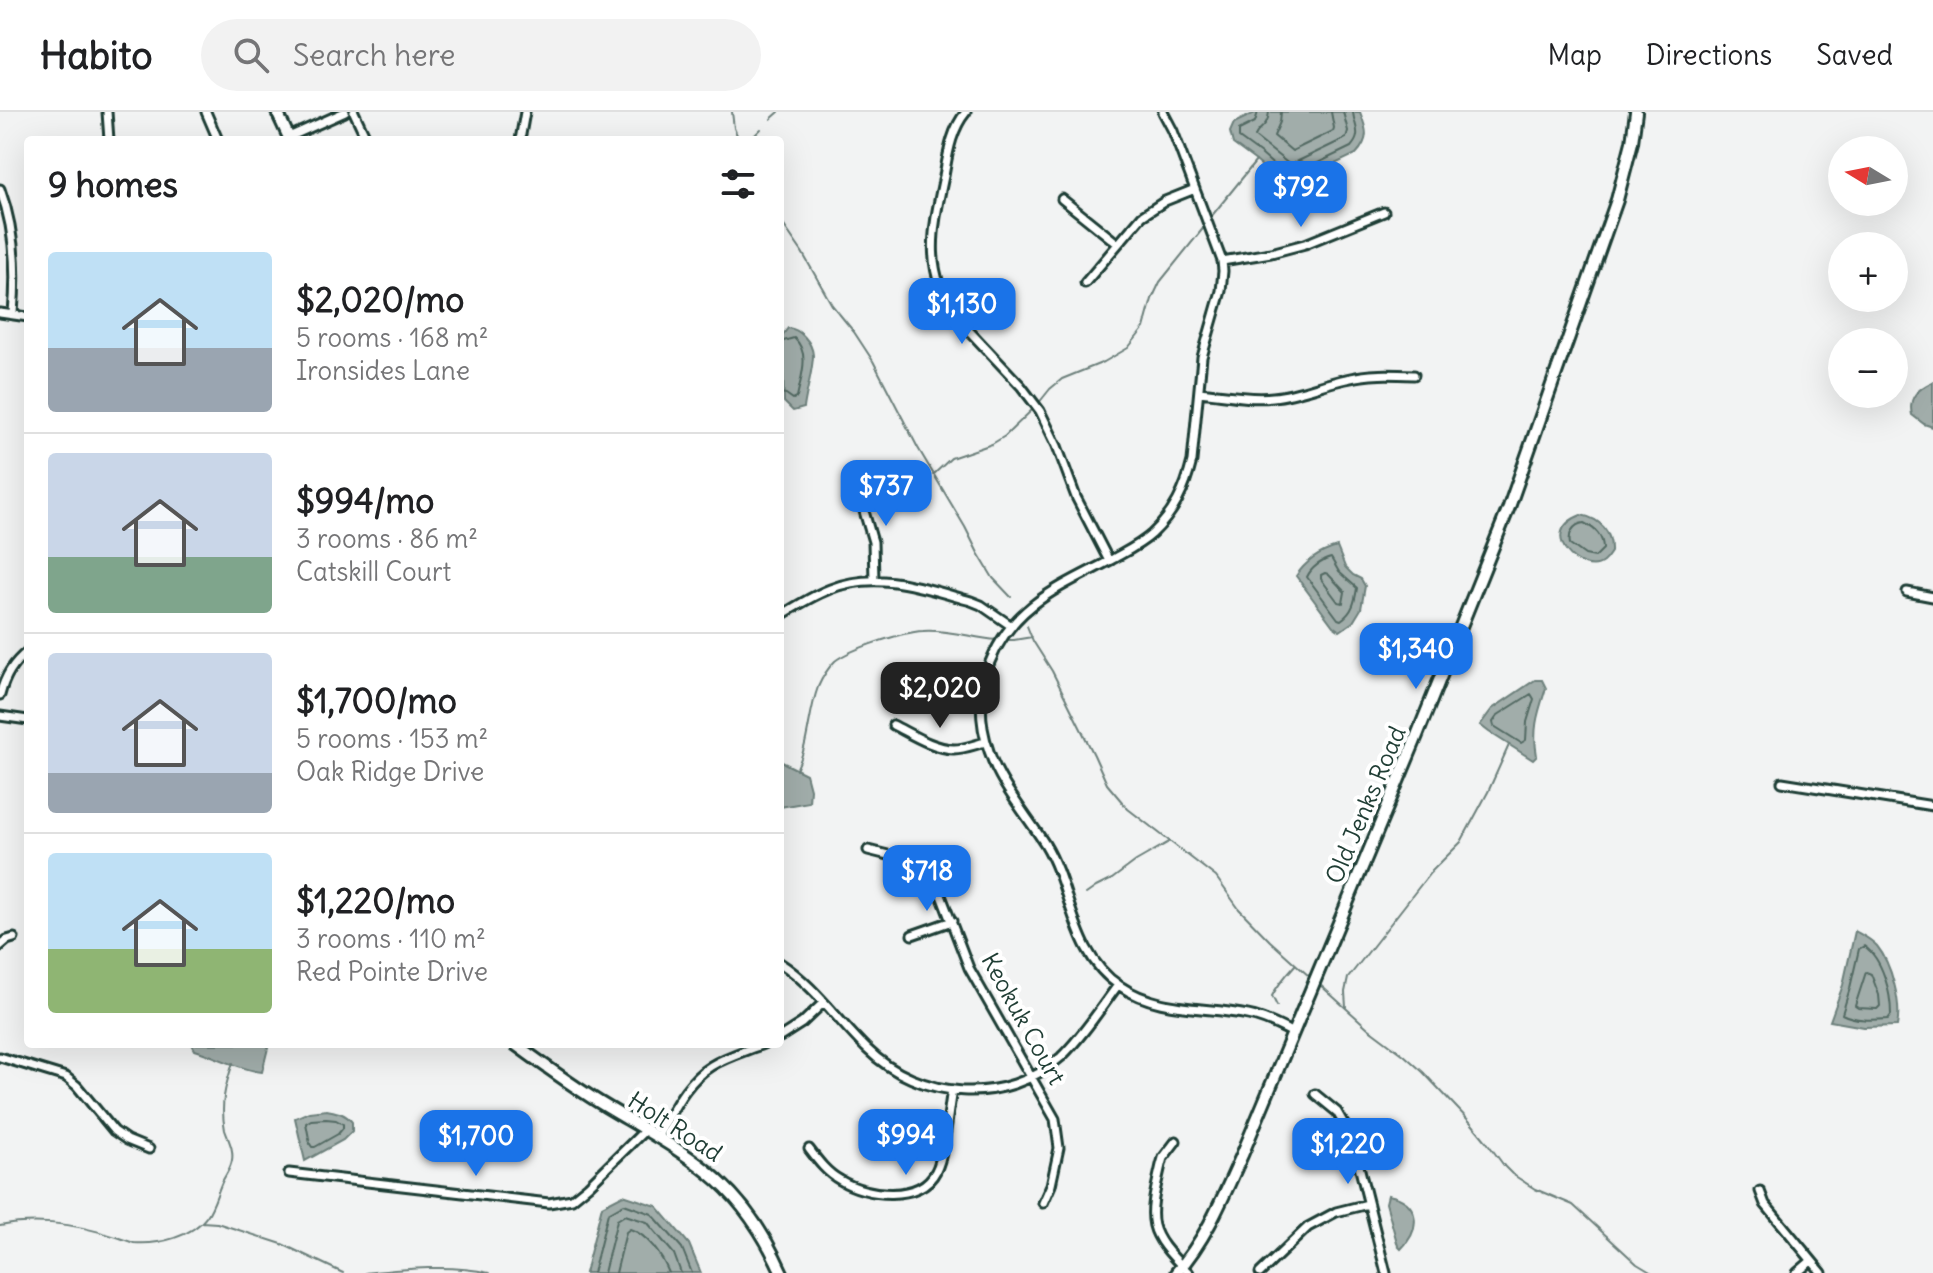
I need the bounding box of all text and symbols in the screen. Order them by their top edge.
search box [201,19,761,91]
text: Habito [40,32,153,79]
icon: search [229,33,273,77]
text: Search here [293,36,455,74]
text: Map [1547,37,1602,73]
text: Directions [1646,37,1772,73]
text: Saved [1816,37,1893,73]
north arrow [1828,136,1908,216]
map controls [1828,136,1908,408]
pin: $792 [1254,161,1348,229]
icon: filters [716,162,760,206]
text: 9 homes [48,163,178,206]
text: $792 [1273,170,1329,203]
button: + [1828,232,1908,312]
text: $2,020/mo [296,278,464,321]
pin: $1,130 [897,278,1027,346]
icon: home [112,284,208,380]
text: $1,130 [927,287,997,320]
text: 5 rooms · 168 m² [296,321,489,354]
button: − [1828,328,1908,408]
text: Ironsides Lane [296,354,470,387]
pin: $737 [839,460,933,528]
text: $737 [859,469,913,502]
text: $994/mo [296,479,434,522]
icon: home [112,485,208,581]
text: 3 rooms · 86 m² [296,522,478,555]
text: Catskill Court [296,555,451,588]
pin: $1,340 [1351,623,1481,691]
text: $1,340 [1378,632,1454,665]
pin: $2,020 [875,662,1005,730]
text: $2,020 [899,671,981,704]
text: $1,700/mo [296,679,457,722]
icon: home [112,685,208,781]
street label: Old Jenks Road [1318,721,1412,888]
text: 5 rooms · 153 m² [296,722,488,755]
text: Oak Ridge Drive [296,755,484,788]
pin: $718 [880,845,974,913]
text: $718 [901,854,953,887]
text: $1,220/mo [296,879,455,922]
icon: home [112,885,208,981]
text: 3 rooms · 110 m² [296,922,486,955]
street label: Keokuk Court [975,947,1072,1090]
text: Red Pointe Drive [296,955,488,988]
street label: Holt Road [623,1085,728,1168]
pin: $994 [859,1109,953,1177]
pin: $1,700 [411,1110,541,1178]
text: $994 [876,1118,936,1151]
pin: $1,220 [1283,1118,1413,1186]
text: $1,700 [438,1119,514,1152]
text: $1,220 [1310,1127,1386,1160]

